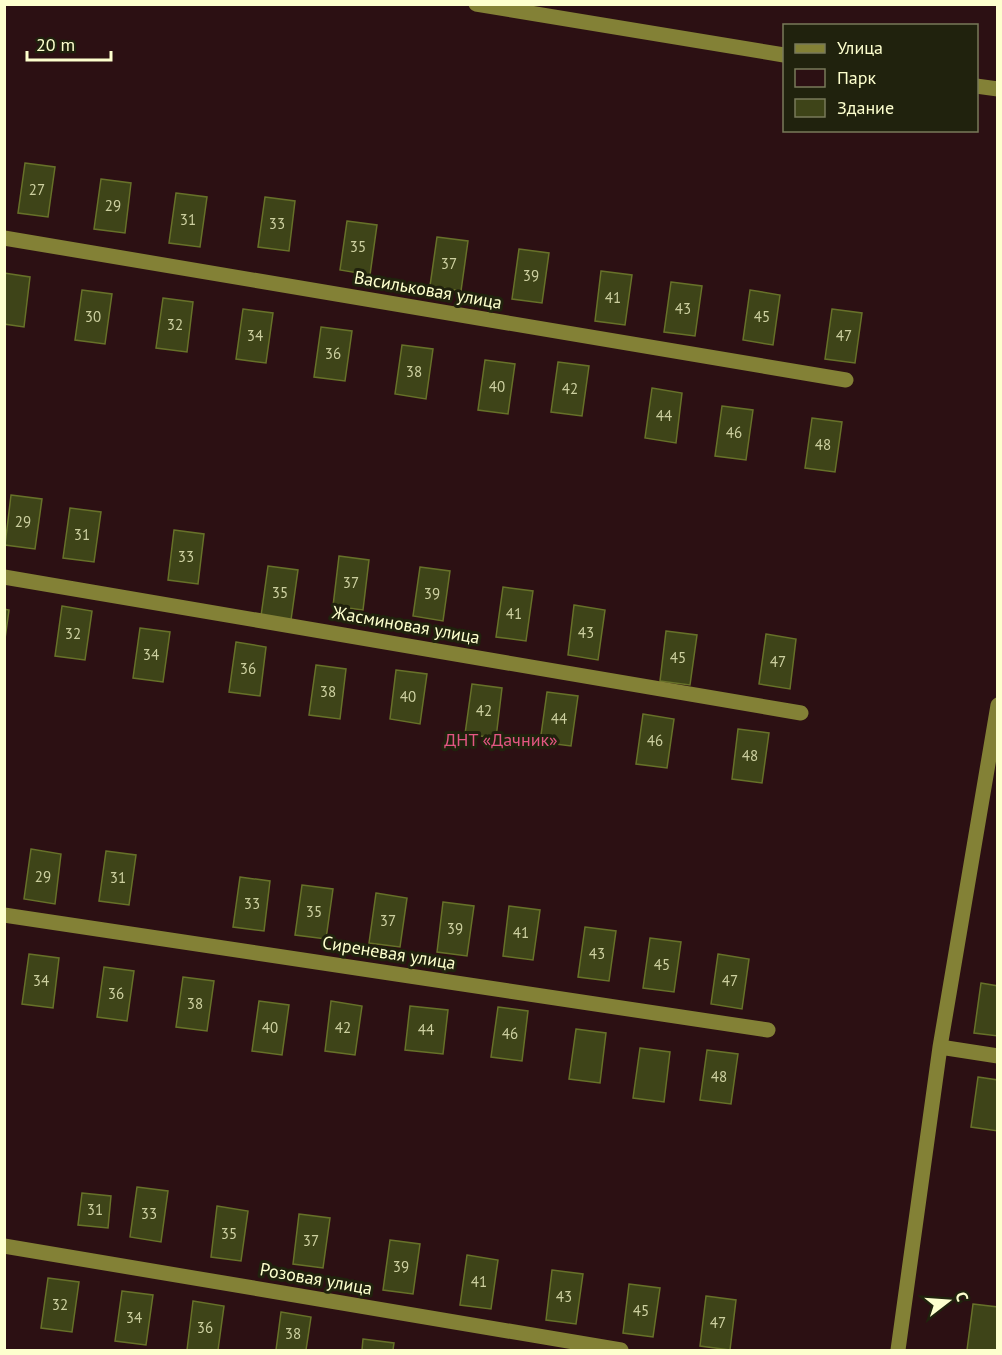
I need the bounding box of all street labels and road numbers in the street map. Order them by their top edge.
street label: Васильковая улица [352,265,504,314]
street label: Жасминовая улица [330,600,482,649]
street label: Сиреневая улица [321,931,458,974]
street label: Розовая улица [258,1257,374,1300]

